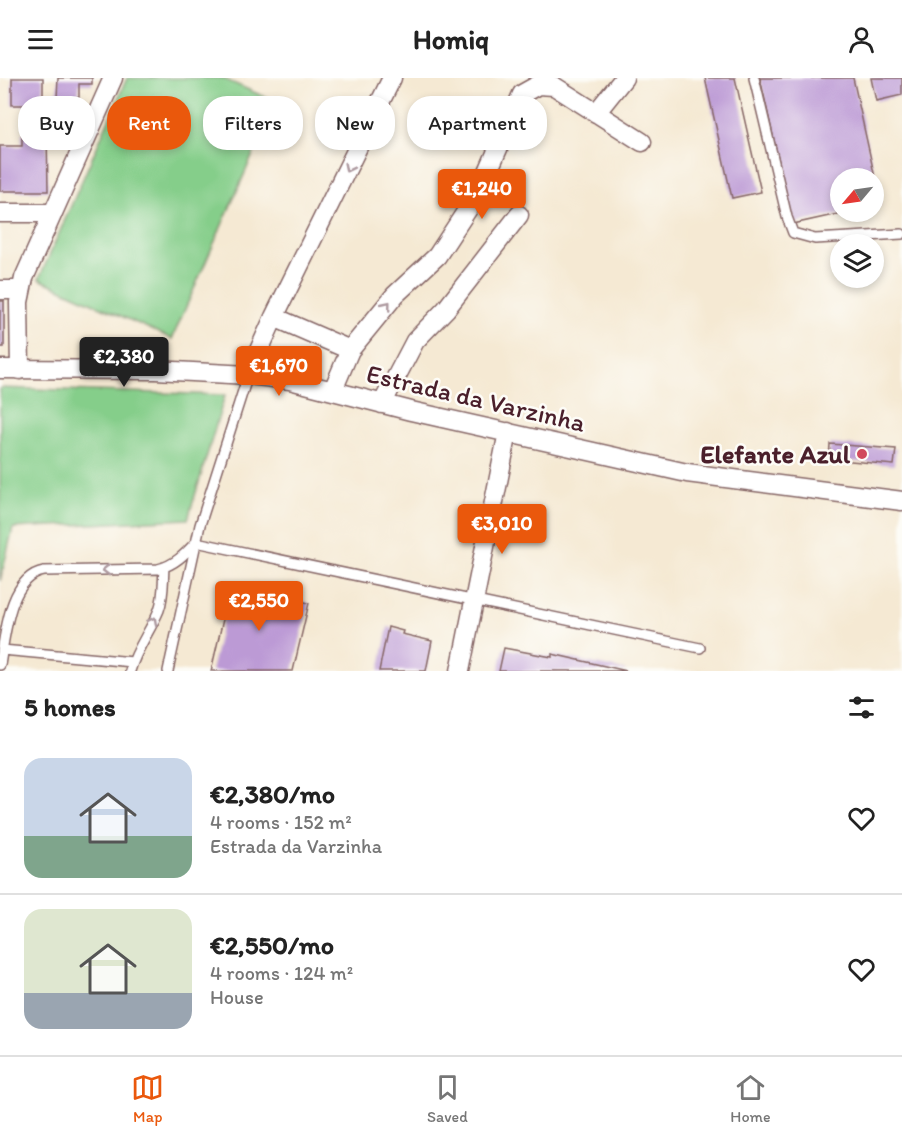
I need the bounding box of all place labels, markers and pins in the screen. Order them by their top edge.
pin: €1,240 [433,169,531,220]
pin: €2,380 [75,337,173,388]
pin: €1,670 [230,346,328,397]
place label: Elefante Azul [700,438,851,470]
marker: Elefante Azul [855,447,869,461]
pin: €3,010 [453,504,551,555]
pin: €2,550 [210,581,308,632]

